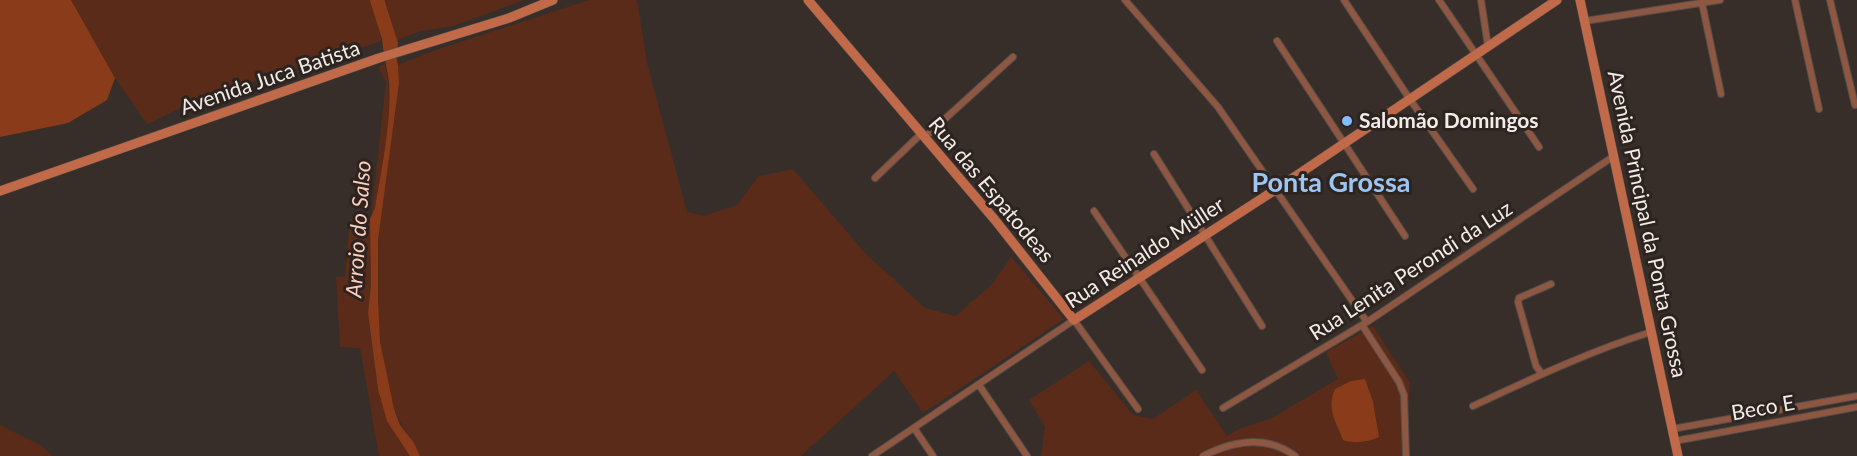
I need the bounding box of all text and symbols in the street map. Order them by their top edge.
street label: Avenida Juca Batista [176,34,363,119]
street label: Avenida Principal da Ponta Grossa [1604,68,1693,379]
place label: Salomão Domingos [1359,107,1539,132]
street label: Rua das Espatodeas [924,111,1060,267]
marker: Salomão Domingos [1340,114,1354,128]
water label: Arroio do Salso [339,160,376,299]
district label: Ponta Grossa [1252,165,1410,198]
street label: Rua Reinaldo Müller [1060,191,1229,313]
street label: Rua Lenita Perondi da Luz [1304,195,1516,345]
street label: Beco E [1729,389,1796,424]

